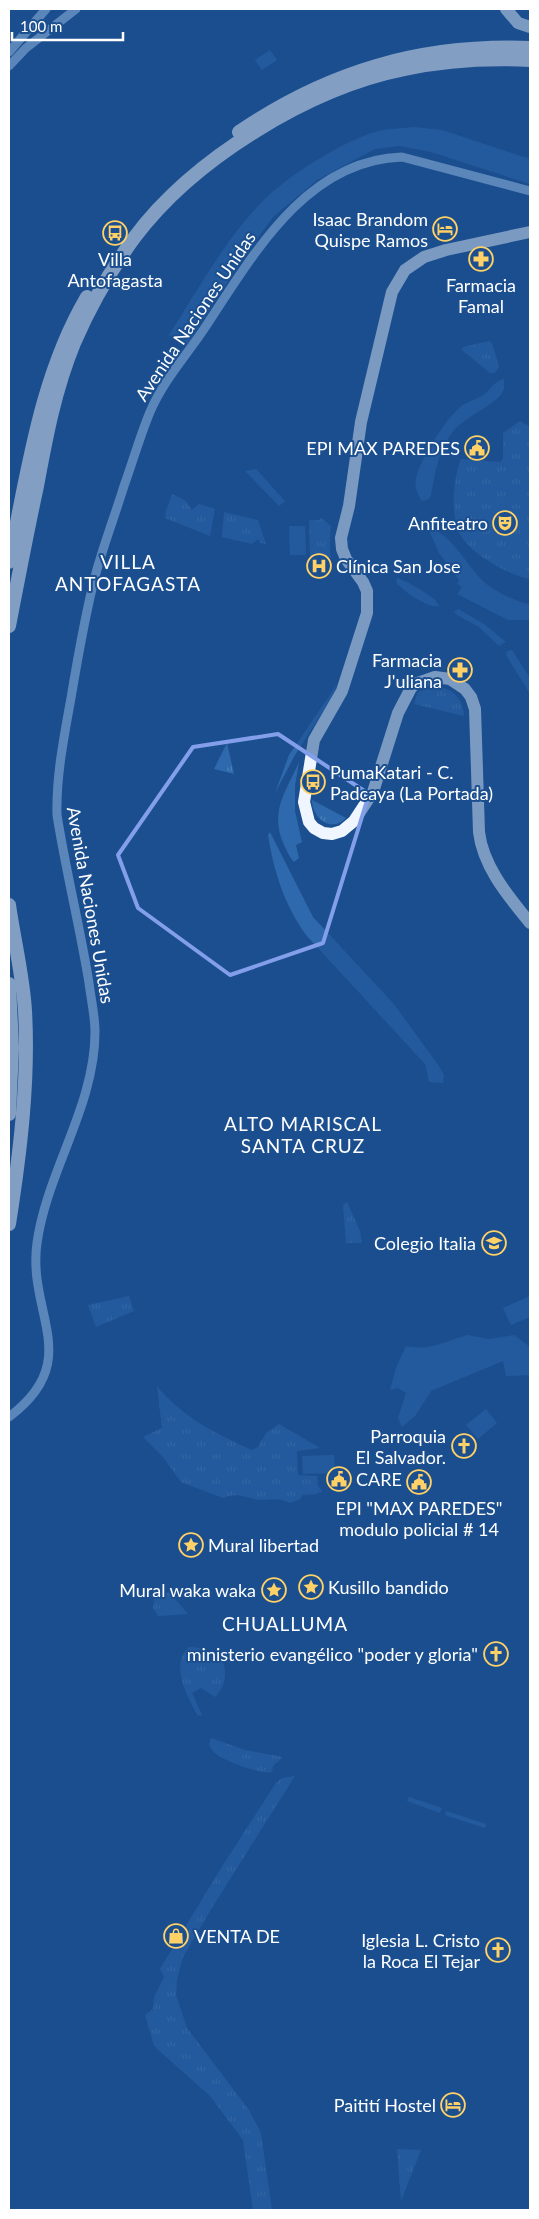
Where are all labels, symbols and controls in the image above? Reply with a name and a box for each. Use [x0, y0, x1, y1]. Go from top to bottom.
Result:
scale bar [12, 10, 124, 42]
text: 100 m [20, 17, 62, 35]
place label: Isaac Brandom Quispe Ramos [312, 208, 428, 251]
hotel icon: Isaac Brandom Quispe Ramos [432, 216, 458, 242]
bus stop icon: Villa Antofagasta [102, 220, 128, 246]
street label: Avenida Naciones Unidas [130, 227, 260, 405]
pharmacy icon: Farmacia Famal [468, 246, 494, 272]
place label: Villa Antofagasta [67, 248, 163, 291]
place label: Farmacia Famal [446, 274, 516, 317]
public building icon: EPI MAX PAREDES [464, 435, 490, 461]
place label: EPI MAX PAREDES [306, 437, 460, 459]
theatre icon: Anfiteatro [492, 510, 518, 536]
place label: Anfiteatro [408, 512, 488, 534]
district label: VILLA ANTOFAGASTA [55, 550, 201, 595]
hospital icon: Clínica San Jose [306, 553, 332, 579]
place label: Clínica San Jose [336, 555, 461, 577]
place label: Farmacia J'uliana [372, 649, 442, 692]
pharmacy icon: Farmacia J'uliana [447, 657, 473, 683]
place label: PumaKatari - C. Padcaya (La Portada) [330, 761, 493, 804]
bus stop icon: PumaKatari - C. Padcaya (La Portada) [300, 769, 326, 795]
street label: Avenida Naciones Unidas [63, 805, 119, 1005]
district label: ALTO MARISCAL SANTA CRUZ [224, 1112, 382, 1157]
school or university icon: Colegio Italia [481, 1230, 507, 1256]
place label: Colegio Italia [374, 1232, 476, 1254]
place label: Parroquia El Salvador. [356, 1425, 446, 1468]
church icon: Parroquia El Salvador. [451, 1433, 477, 1459]
public building icon: CARE [326, 1466, 352, 1492]
place label: CARE [356, 1468, 402, 1490]
public building icon: EPI "MAX PAREDES" modulo policial # 14 [406, 1469, 432, 1495]
place label: EPI "MAX PAREDES" modulo policial # 14 [336, 1497, 503, 1540]
place icon: Mural libertad [178, 1532, 204, 1558]
place label: Mural libertad [208, 1534, 319, 1556]
place icon: Kusillo bandido [298, 1574, 324, 1600]
place label: Kusillo bandido [328, 1576, 449, 1598]
place icon: Mural waka waka [261, 1577, 287, 1603]
place label: Mural waka waka [119, 1579, 256, 1601]
district label: CHUALLUMA [222, 1612, 348, 1635]
church icon: ministerio evangélico "poder y gloria" [483, 1641, 509, 1667]
place label: ministerio evangélico "poder y gloria" [187, 1643, 478, 1665]
shop icon: VENTA DE [163, 1923, 189, 1949]
place label: VENTA DE [194, 1925, 280, 1947]
place label: Iglesia L. Cristo la Roca El Tejar [361, 1929, 480, 1972]
church icon: Iglesia L. Cristo la Roca El Tejar [485, 1937, 511, 1963]
hotel icon: Paitití Hostel [440, 2092, 466, 2118]
place label: Paitití Hostel [334, 2094, 436, 2116]

